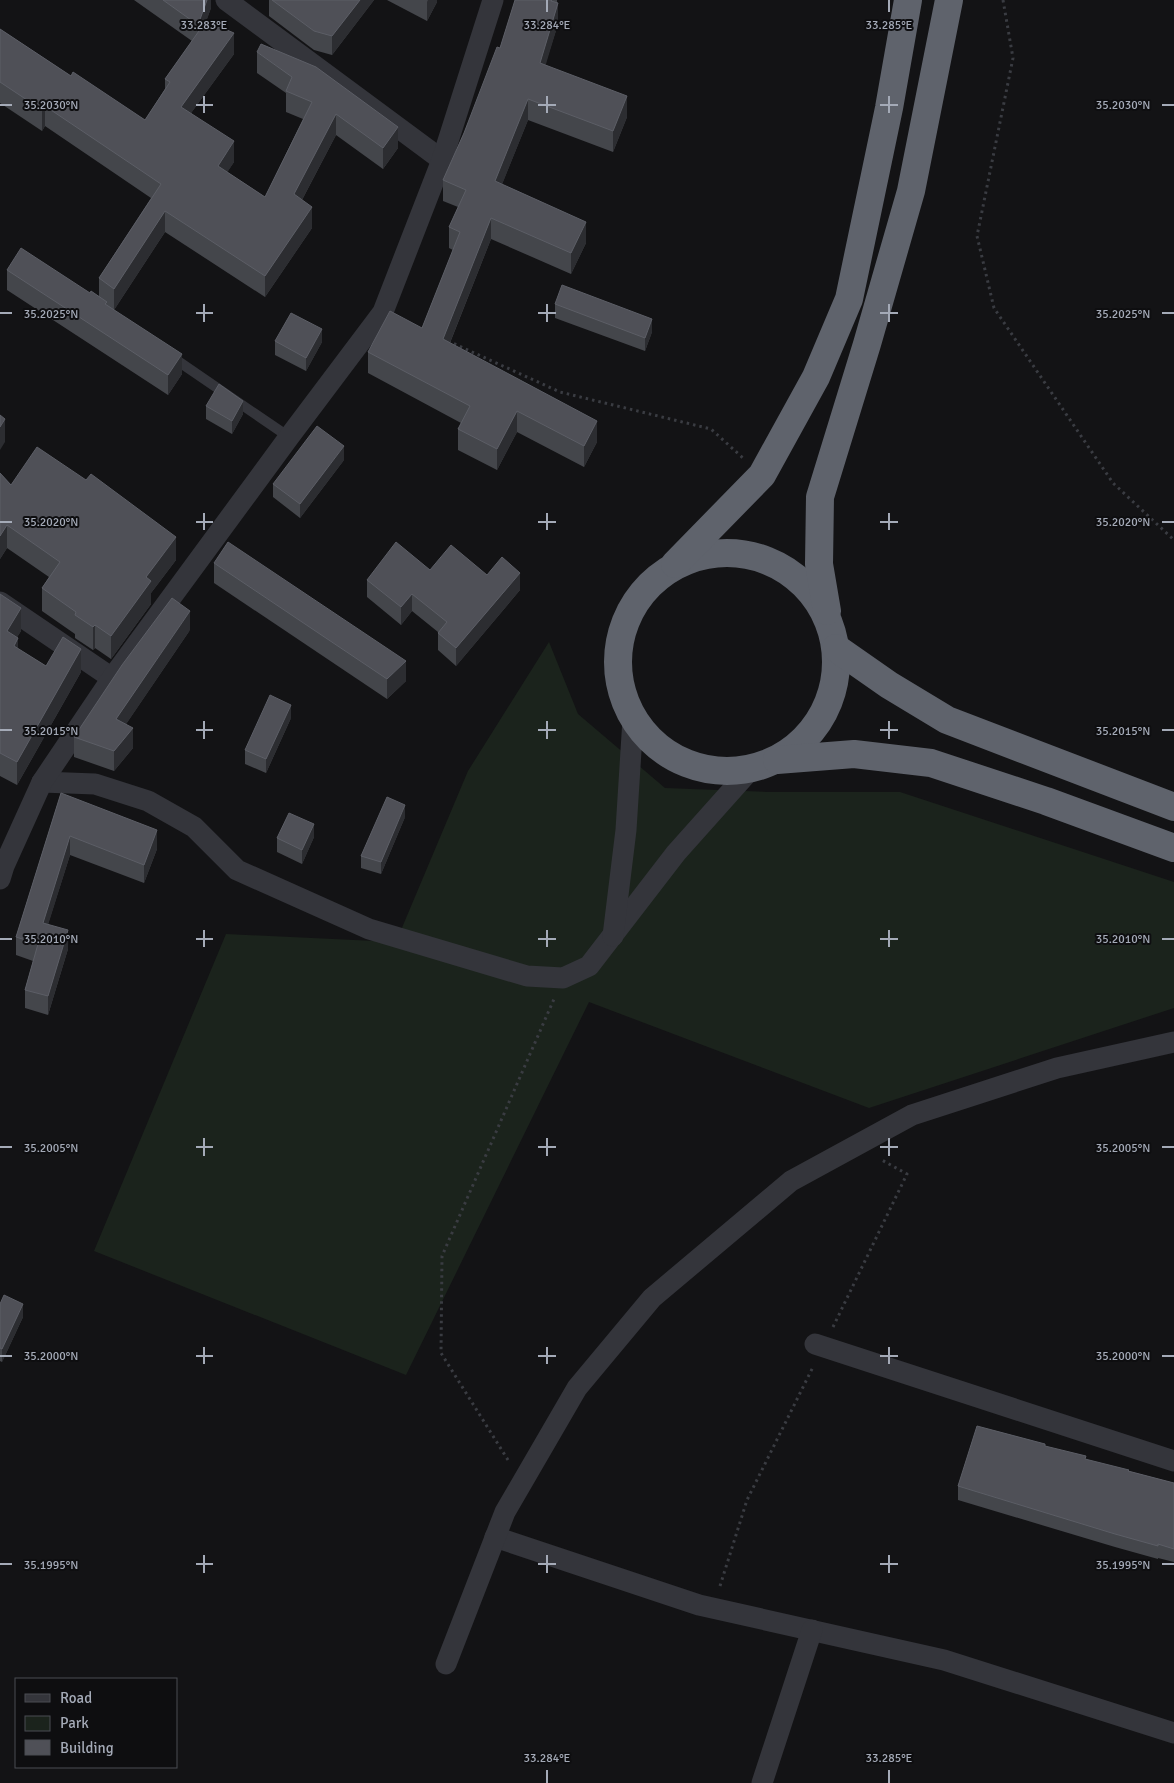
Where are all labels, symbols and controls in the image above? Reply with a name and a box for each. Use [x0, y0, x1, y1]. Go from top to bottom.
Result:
text: 33.283°E [181, 18, 228, 33]
text: 33.284°E [524, 18, 571, 33]
text: 33.285°E [866, 18, 913, 33]
text: 35.2030°N [24, 98, 78, 113]
text: 35.2030°N [1096, 98, 1150, 113]
text: 35.2025°N [24, 307, 78, 322]
text: 35.2025°N [1096, 307, 1150, 322]
text: 35.2020°N [24, 515, 78, 530]
text: 35.2020°N [1096, 515, 1150, 530]
text: 35.2015°N [24, 724, 78, 739]
text: 35.2015°N [1096, 724, 1150, 739]
text: 35.2010°N [24, 932, 78, 947]
text: 35.2010°N [1096, 932, 1150, 947]
text: 35.2005°N [24, 1141, 78, 1156]
text: 35.2005°N [1096, 1141, 1150, 1156]
text: 35.2000°N [24, 1349, 78, 1364]
text: 35.2000°N [1096, 1349, 1150, 1364]
text: 35.1995°N [24, 1558, 78, 1573]
text: 35.1995°N [1096, 1558, 1150, 1573]
legend [15, 1678, 178, 1768]
text: Road [60, 1689, 92, 1707]
text: Park [60, 1714, 89, 1732]
text: Building [60, 1739, 114, 1757]
text: 33.284°E [524, 1751, 571, 1766]
text: 33.285°E [866, 1751, 913, 1766]

